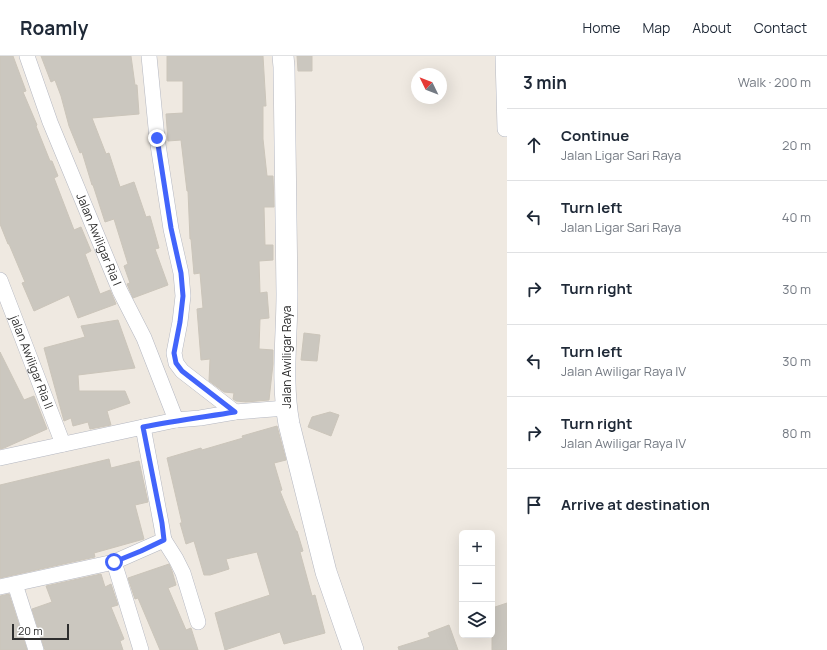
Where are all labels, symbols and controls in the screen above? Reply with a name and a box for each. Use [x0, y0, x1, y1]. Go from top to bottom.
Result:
text: Roamly [20, 15, 88, 41]
text: Home [583, 18, 620, 37]
text: Map [642, 18, 670, 37]
text: About [692, 18, 732, 37]
text: Contact [754, 18, 807, 37]
north arrow [411, 68, 447, 104]
text: 3 min [523, 71, 567, 94]
text: Walk · 200 m [738, 73, 811, 91]
text: Continue [561, 125, 629, 146]
route end [148, 129, 166, 147]
icon: ahead [523, 134, 545, 156]
text: 20 m [782, 136, 811, 154]
text: Jalan Ligar Sari Raya [561, 146, 681, 164]
street label: Jalan Awiligar Ria I [72, 190, 126, 288]
text: Turn left [561, 197, 623, 218]
icon: left [523, 206, 545, 228]
text: 40 m [782, 208, 811, 226]
text: Jalan Ligar Sari Raya [561, 218, 681, 236]
icon: right [523, 278, 545, 300]
text: Turn right [561, 278, 632, 299]
text: 30 m [782, 280, 811, 298]
street label: Jalan Awiligar Raya [278, 305, 295, 409]
street label: jalan Awiligar Ria II [6, 312, 58, 411]
text: Turn left [561, 341, 623, 362]
icon: left [523, 350, 545, 372]
text: 30 m [782, 352, 811, 370]
text: Jalan Awiligar Raya IV [561, 362, 686, 380]
text: Turn right [561, 413, 632, 434]
icon: right [523, 422, 545, 444]
text: 80 m [782, 424, 811, 442]
text: Jalan Awiligar Raya IV [561, 434, 686, 452]
icon: arrive [523, 494, 545, 516]
text: Arrive at destination [561, 494, 710, 515]
map controls [459, 530, 495, 638]
button: + [459, 530, 495, 566]
route start [105, 553, 123, 571]
button: − [459, 566, 495, 602]
button: layers [459, 602, 495, 638]
scale bar [12, 622, 69, 641]
text: 20 m [18, 623, 43, 638]

